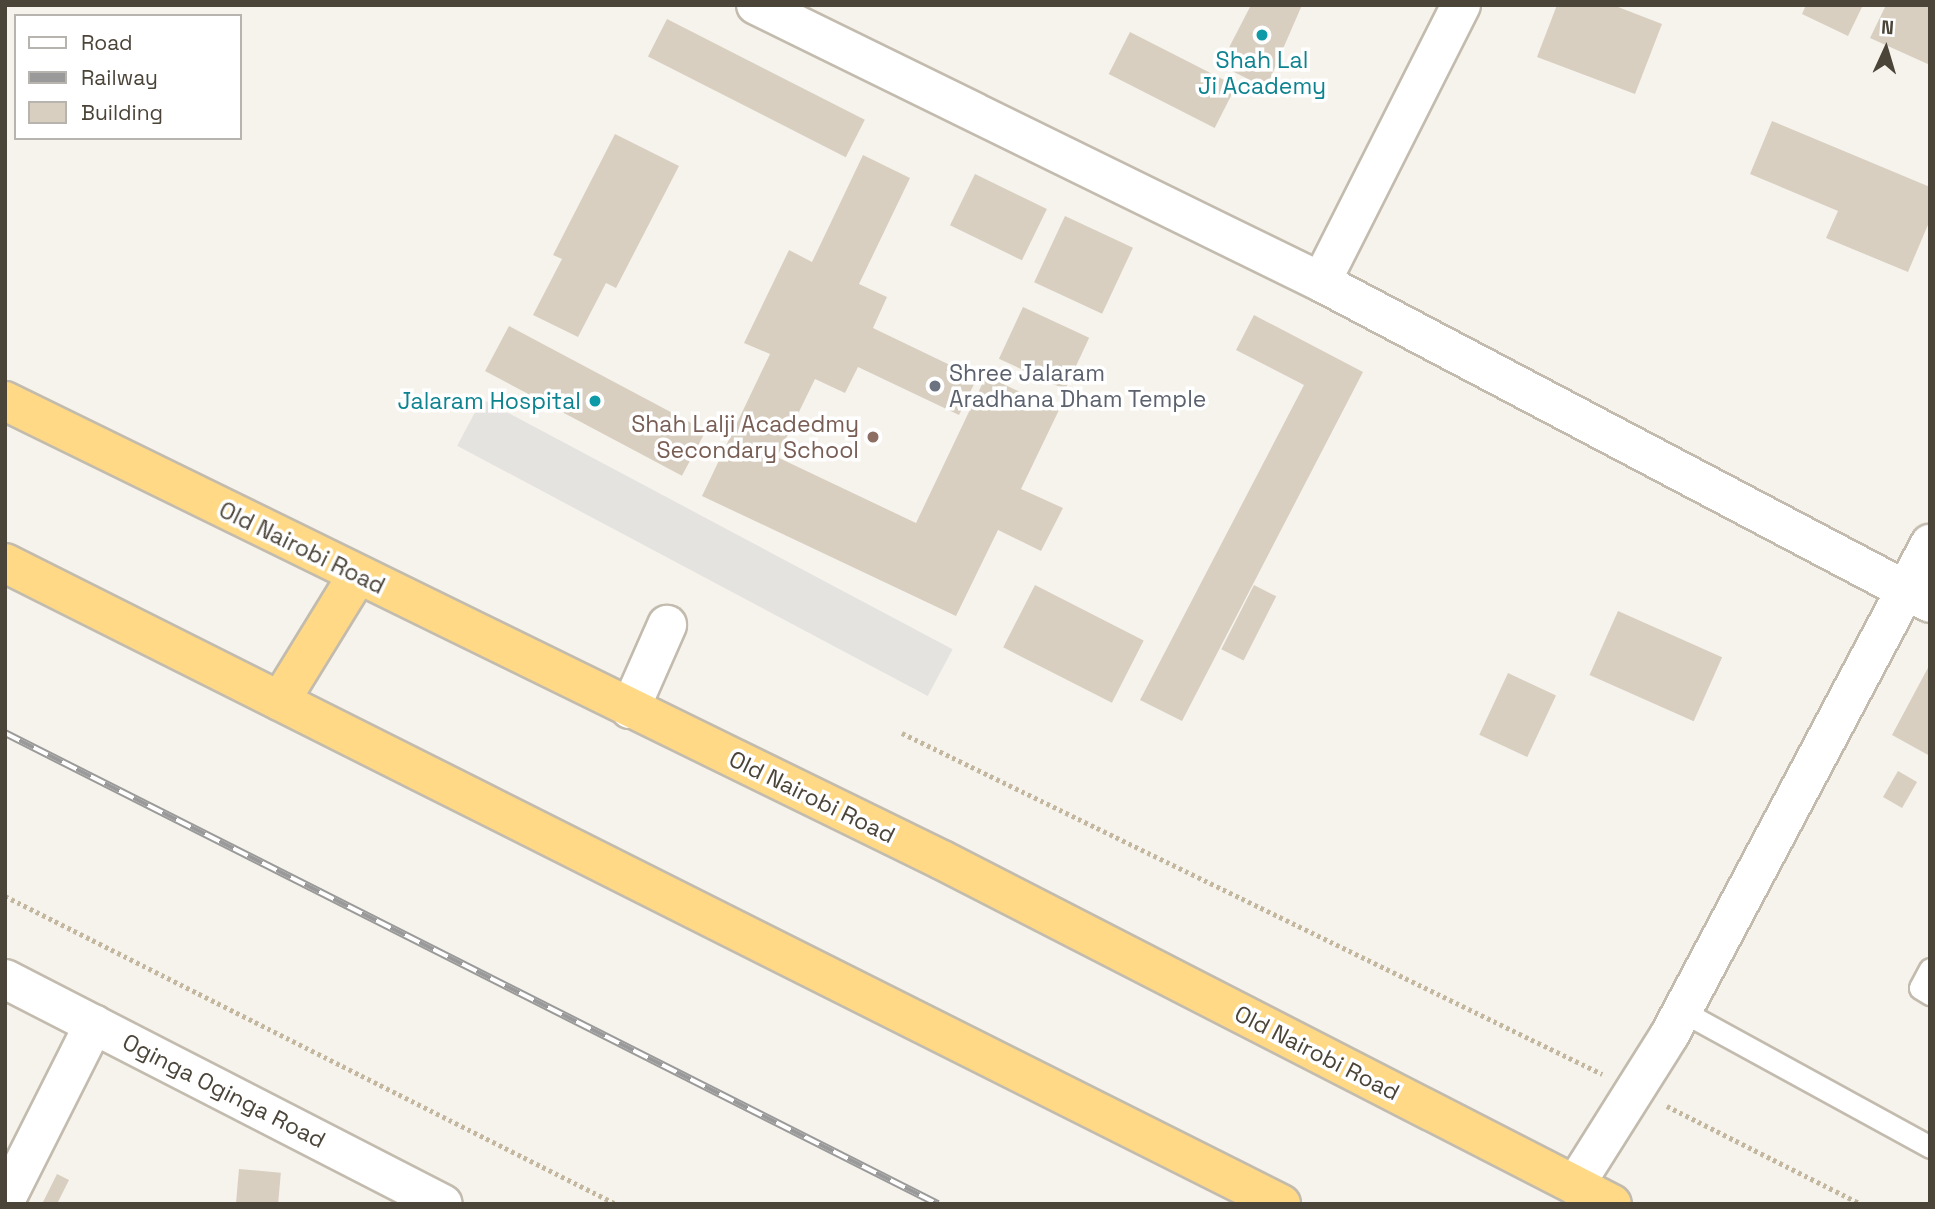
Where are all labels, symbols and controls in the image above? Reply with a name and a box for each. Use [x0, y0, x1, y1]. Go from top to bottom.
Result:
legend [14, 14, 242, 140]
north arrow [1851, 14, 1921, 84]
text: N [1880, 15, 1895, 40]
marker: Shah Lal Ji Academy [1254, 27, 1270, 43]
text: Road [81, 29, 133, 56]
place label: Shah Lal Ji Academy [1198, 46, 1326, 100]
text: Railway [81, 64, 158, 91]
text: Building [81, 99, 163, 126]
place label: Shree Jalaram Aradhana Dham Temple [949, 359, 1207, 413]
marker: Shree Jalaram Aradhana Dham Temple [927, 378, 943, 394]
place label: Jalaram Hospital [397, 387, 581, 415]
marker: Jalaram Hospital [587, 393, 603, 409]
place label: Shah Lalji Acadedmy Secondary School [631, 410, 859, 464]
marker: Shah Lalji Acadedmy Secondary School [865, 429, 881, 445]
street label: Old Nairobi Road [215, 496, 389, 600]
street label: Old Nairobi Road [725, 745, 899, 849]
street label: Old Nairobi Road [1230, 1000, 1404, 1106]
street label: Oginga Oginga Road [118, 1028, 330, 1154]

